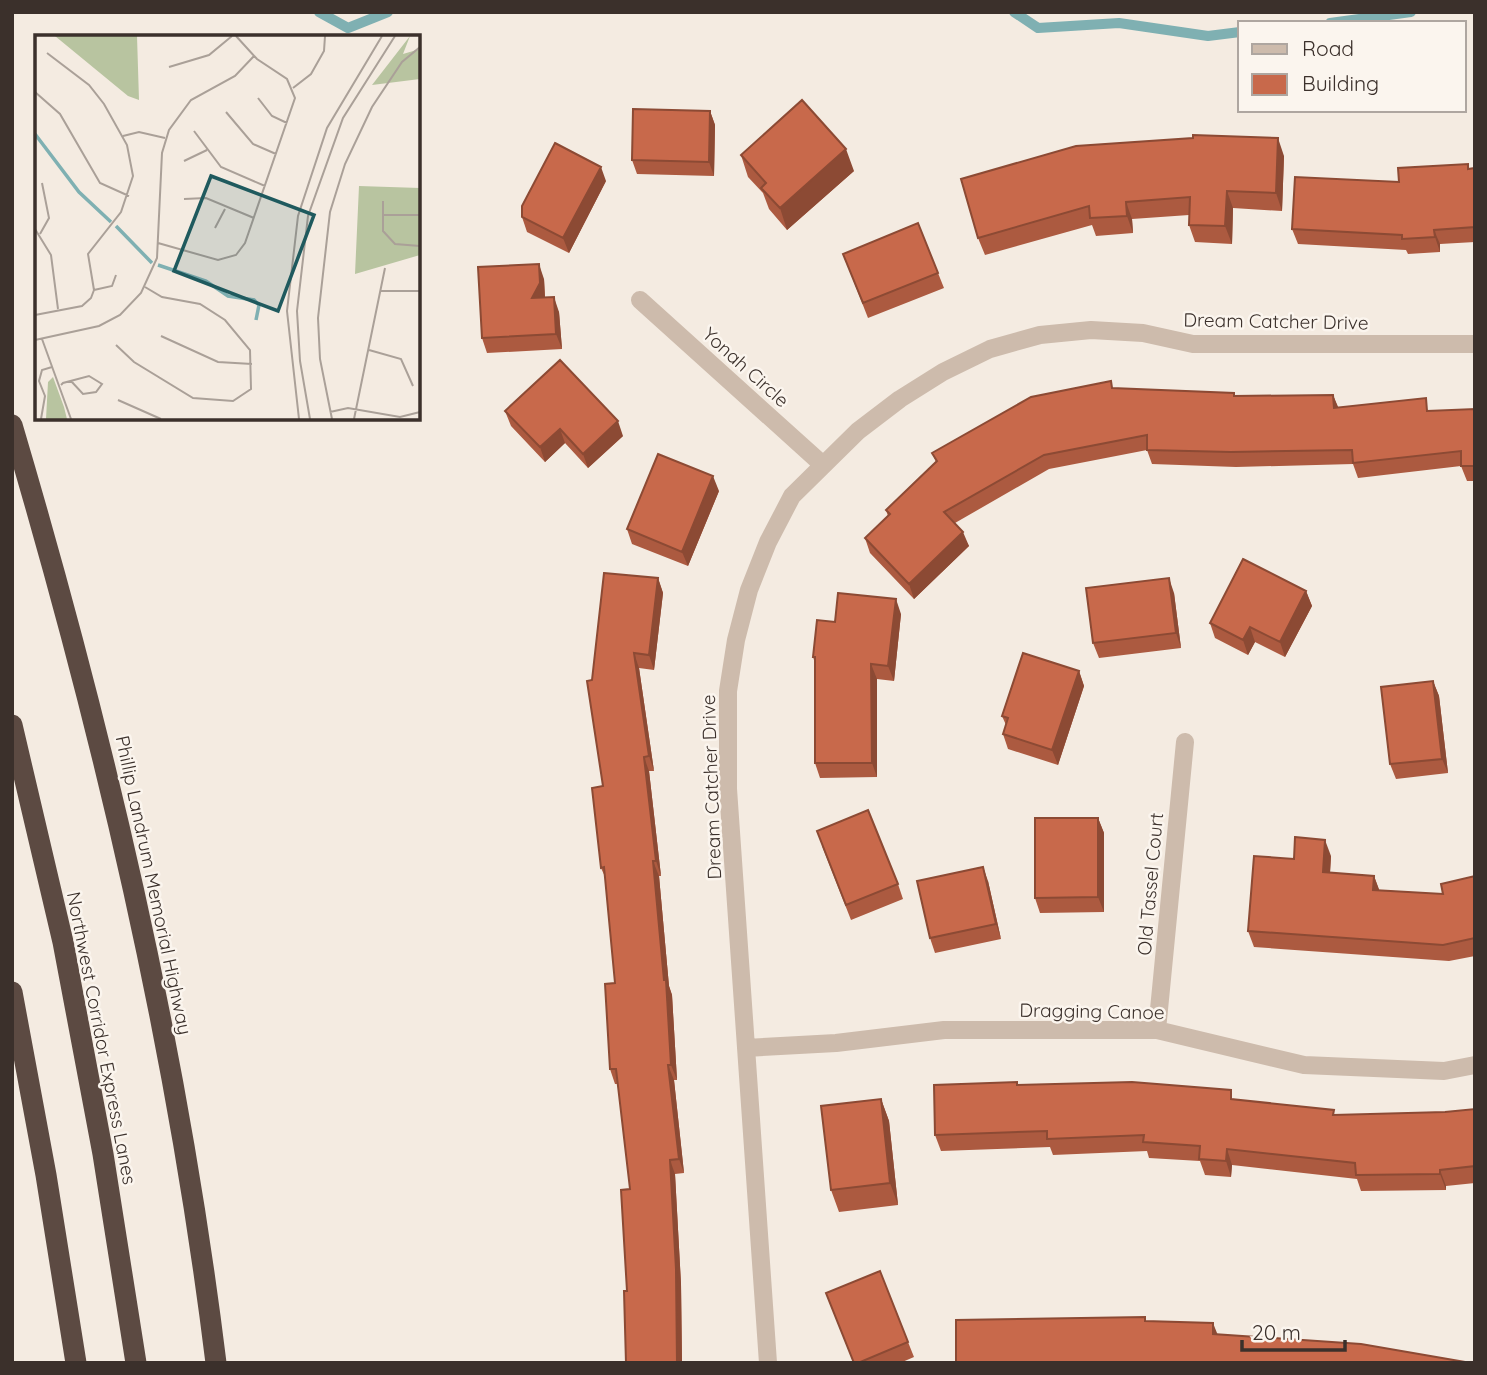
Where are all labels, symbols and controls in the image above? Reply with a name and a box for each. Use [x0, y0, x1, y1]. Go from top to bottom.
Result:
legend [1238, 21, 1466, 112]
inset map [35, 35, 420, 420]
text: Road [1302, 35, 1354, 61]
text: Building [1302, 70, 1379, 96]
street label: Dream Catcher Drive [1183, 307, 1369, 335]
street label: Yonah Circle [698, 322, 794, 412]
street label: Dream Catcher Drive [696, 694, 726, 880]
street label: Phillip Landrum Memorial Highway [111, 733, 197, 1037]
street label: Old Tassel Court [1132, 812, 1168, 956]
street label: Northwest Corridor Express Lanes [62, 890, 142, 1187]
street label: Dragging Canoe [1019, 998, 1165, 1024]
scale bar [1242, 1308, 1345, 1352]
text: 20 m [1252, 1319, 1301, 1345]

